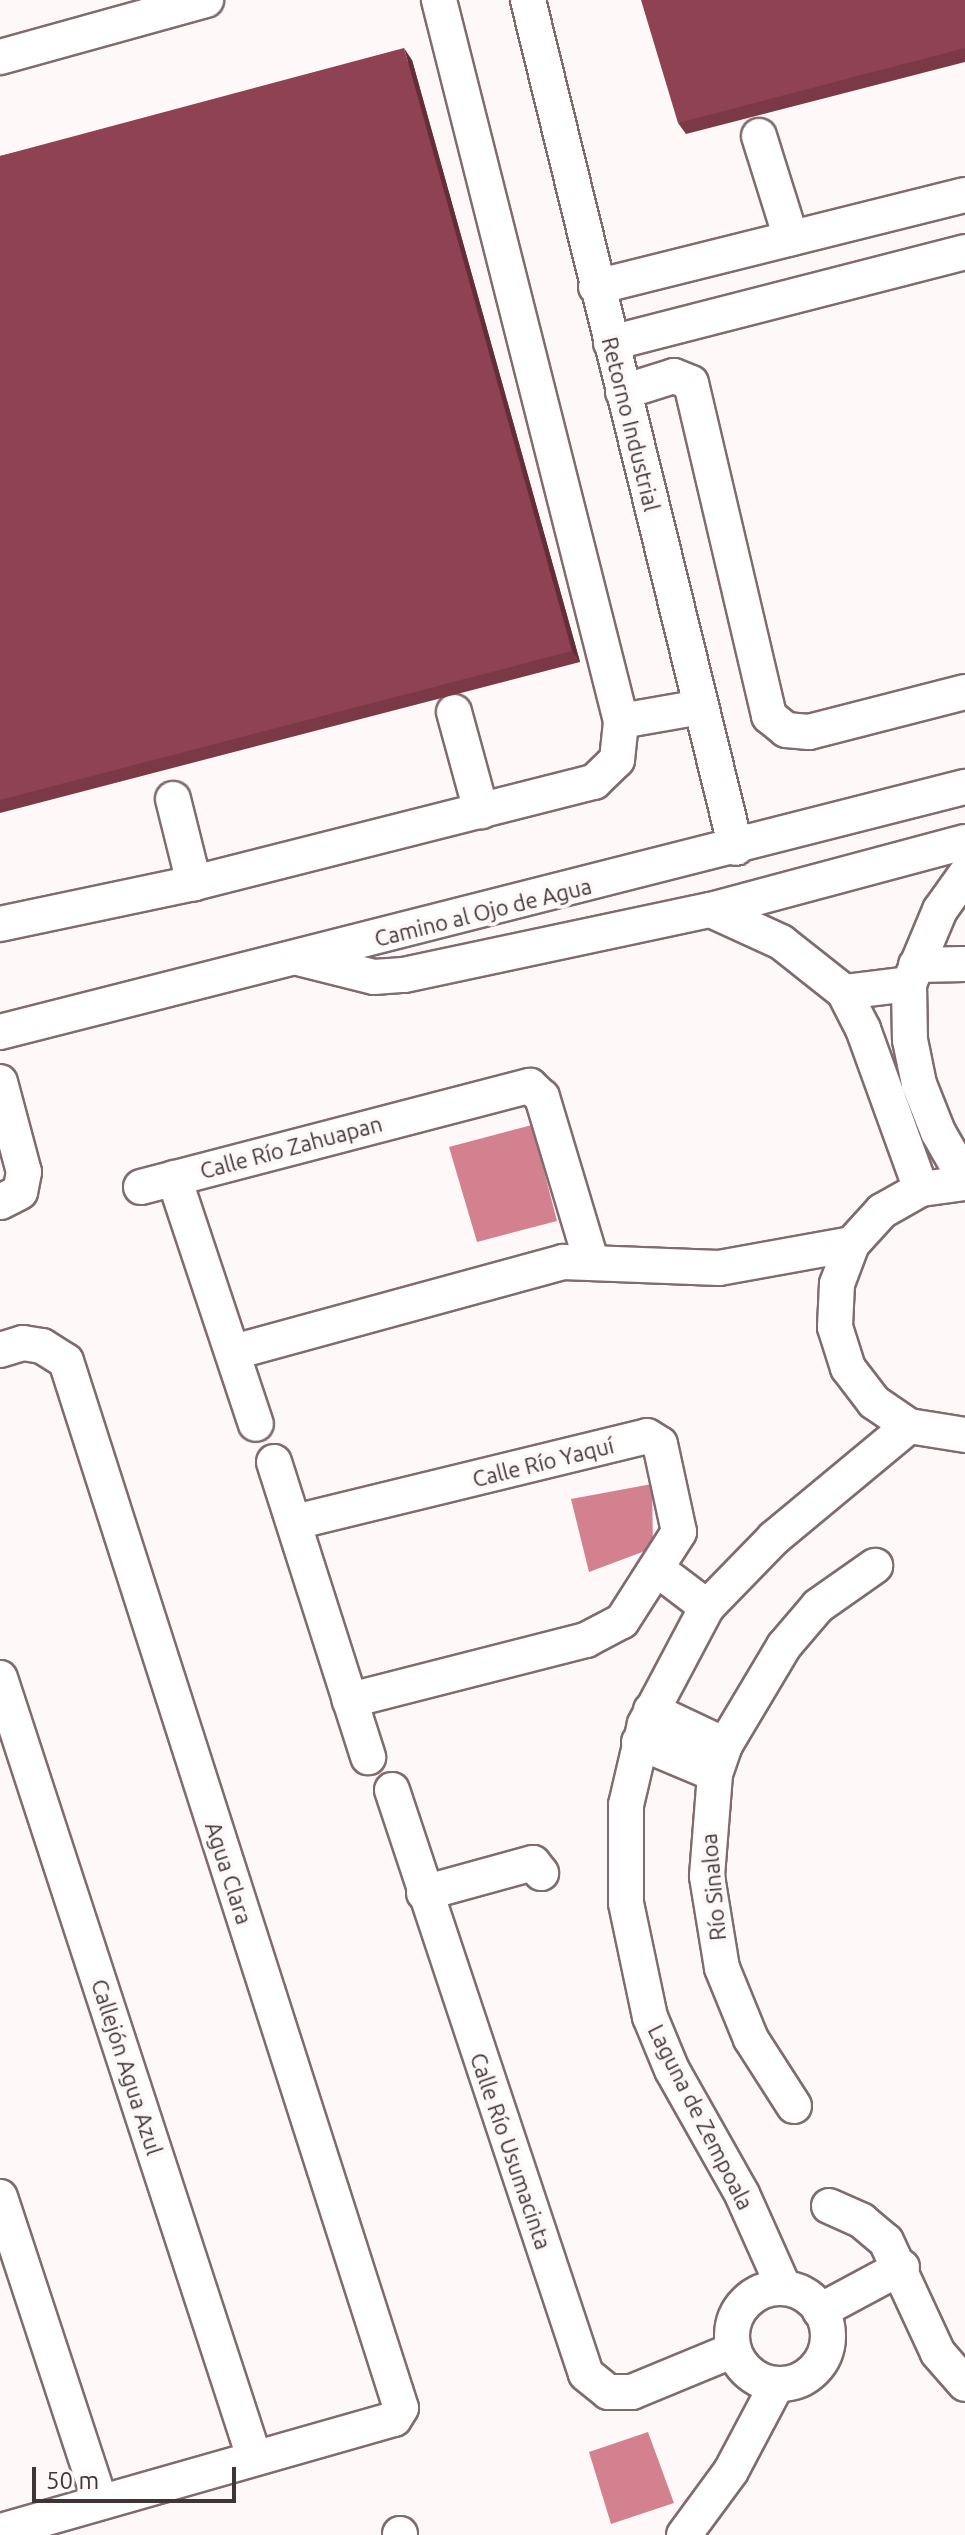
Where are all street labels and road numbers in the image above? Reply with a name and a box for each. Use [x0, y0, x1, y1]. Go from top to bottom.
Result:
street label: Retorno Industrial [597, 334, 665, 514]
street label: Camino al Ojo de Agua [372, 872, 594, 952]
street label: Calle Río Zahuapan [197, 1110, 385, 1184]
street label: Calle Río Yaquí [470, 1432, 616, 1492]
street label: Agua Clara [200, 1818, 258, 1928]
street label: Río Sinaloa [695, 1832, 731, 1942]
street label: Callejón Agua Azul [86, 1976, 168, 2158]
street label: Laguna de Zempoala [643, 2020, 759, 2214]
street label: Calle Río Usumacinta [465, 2049, 557, 2253]

